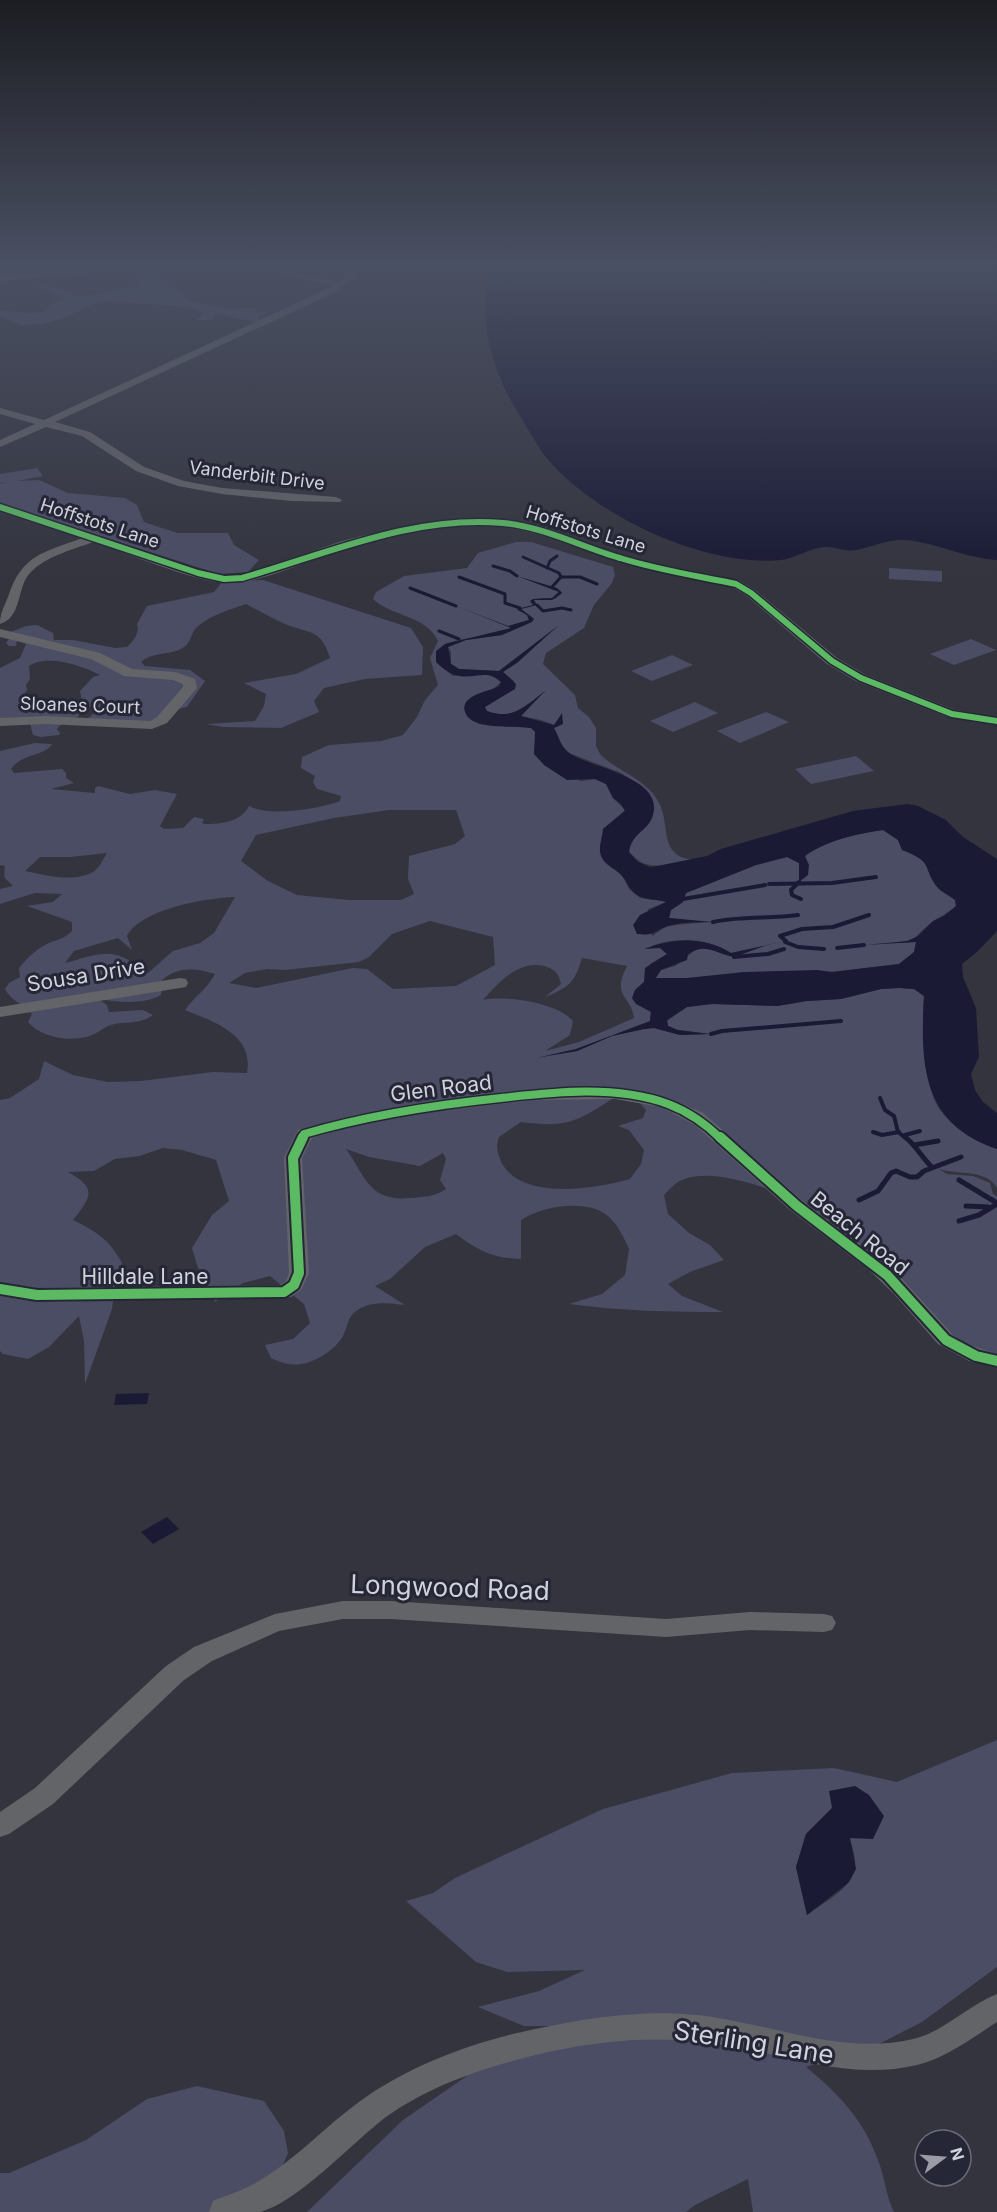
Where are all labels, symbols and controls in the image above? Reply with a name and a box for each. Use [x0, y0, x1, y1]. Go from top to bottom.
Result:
street label: Vanderbilt Drive [188, 456, 326, 494]
street label: Hoffstots Lane [38, 494, 162, 552]
street label: Hoffstots Lane [524, 501, 648, 557]
street label: Sloanes Court [20, 692, 141, 718]
street label: Sousa Drive [25, 953, 147, 997]
street label: Glen Road [389, 1069, 493, 1107]
street label: Beach Road [806, 1186, 914, 1280]
street label: Hilldale Lane [81, 1264, 209, 1289]
street label: Longwood Road [350, 1568, 550, 1606]
street label: Sterling Lane [672, 2014, 836, 2070]
north arrow [913, 2128, 973, 2188]
text: N [946, 2145, 969, 2162]

